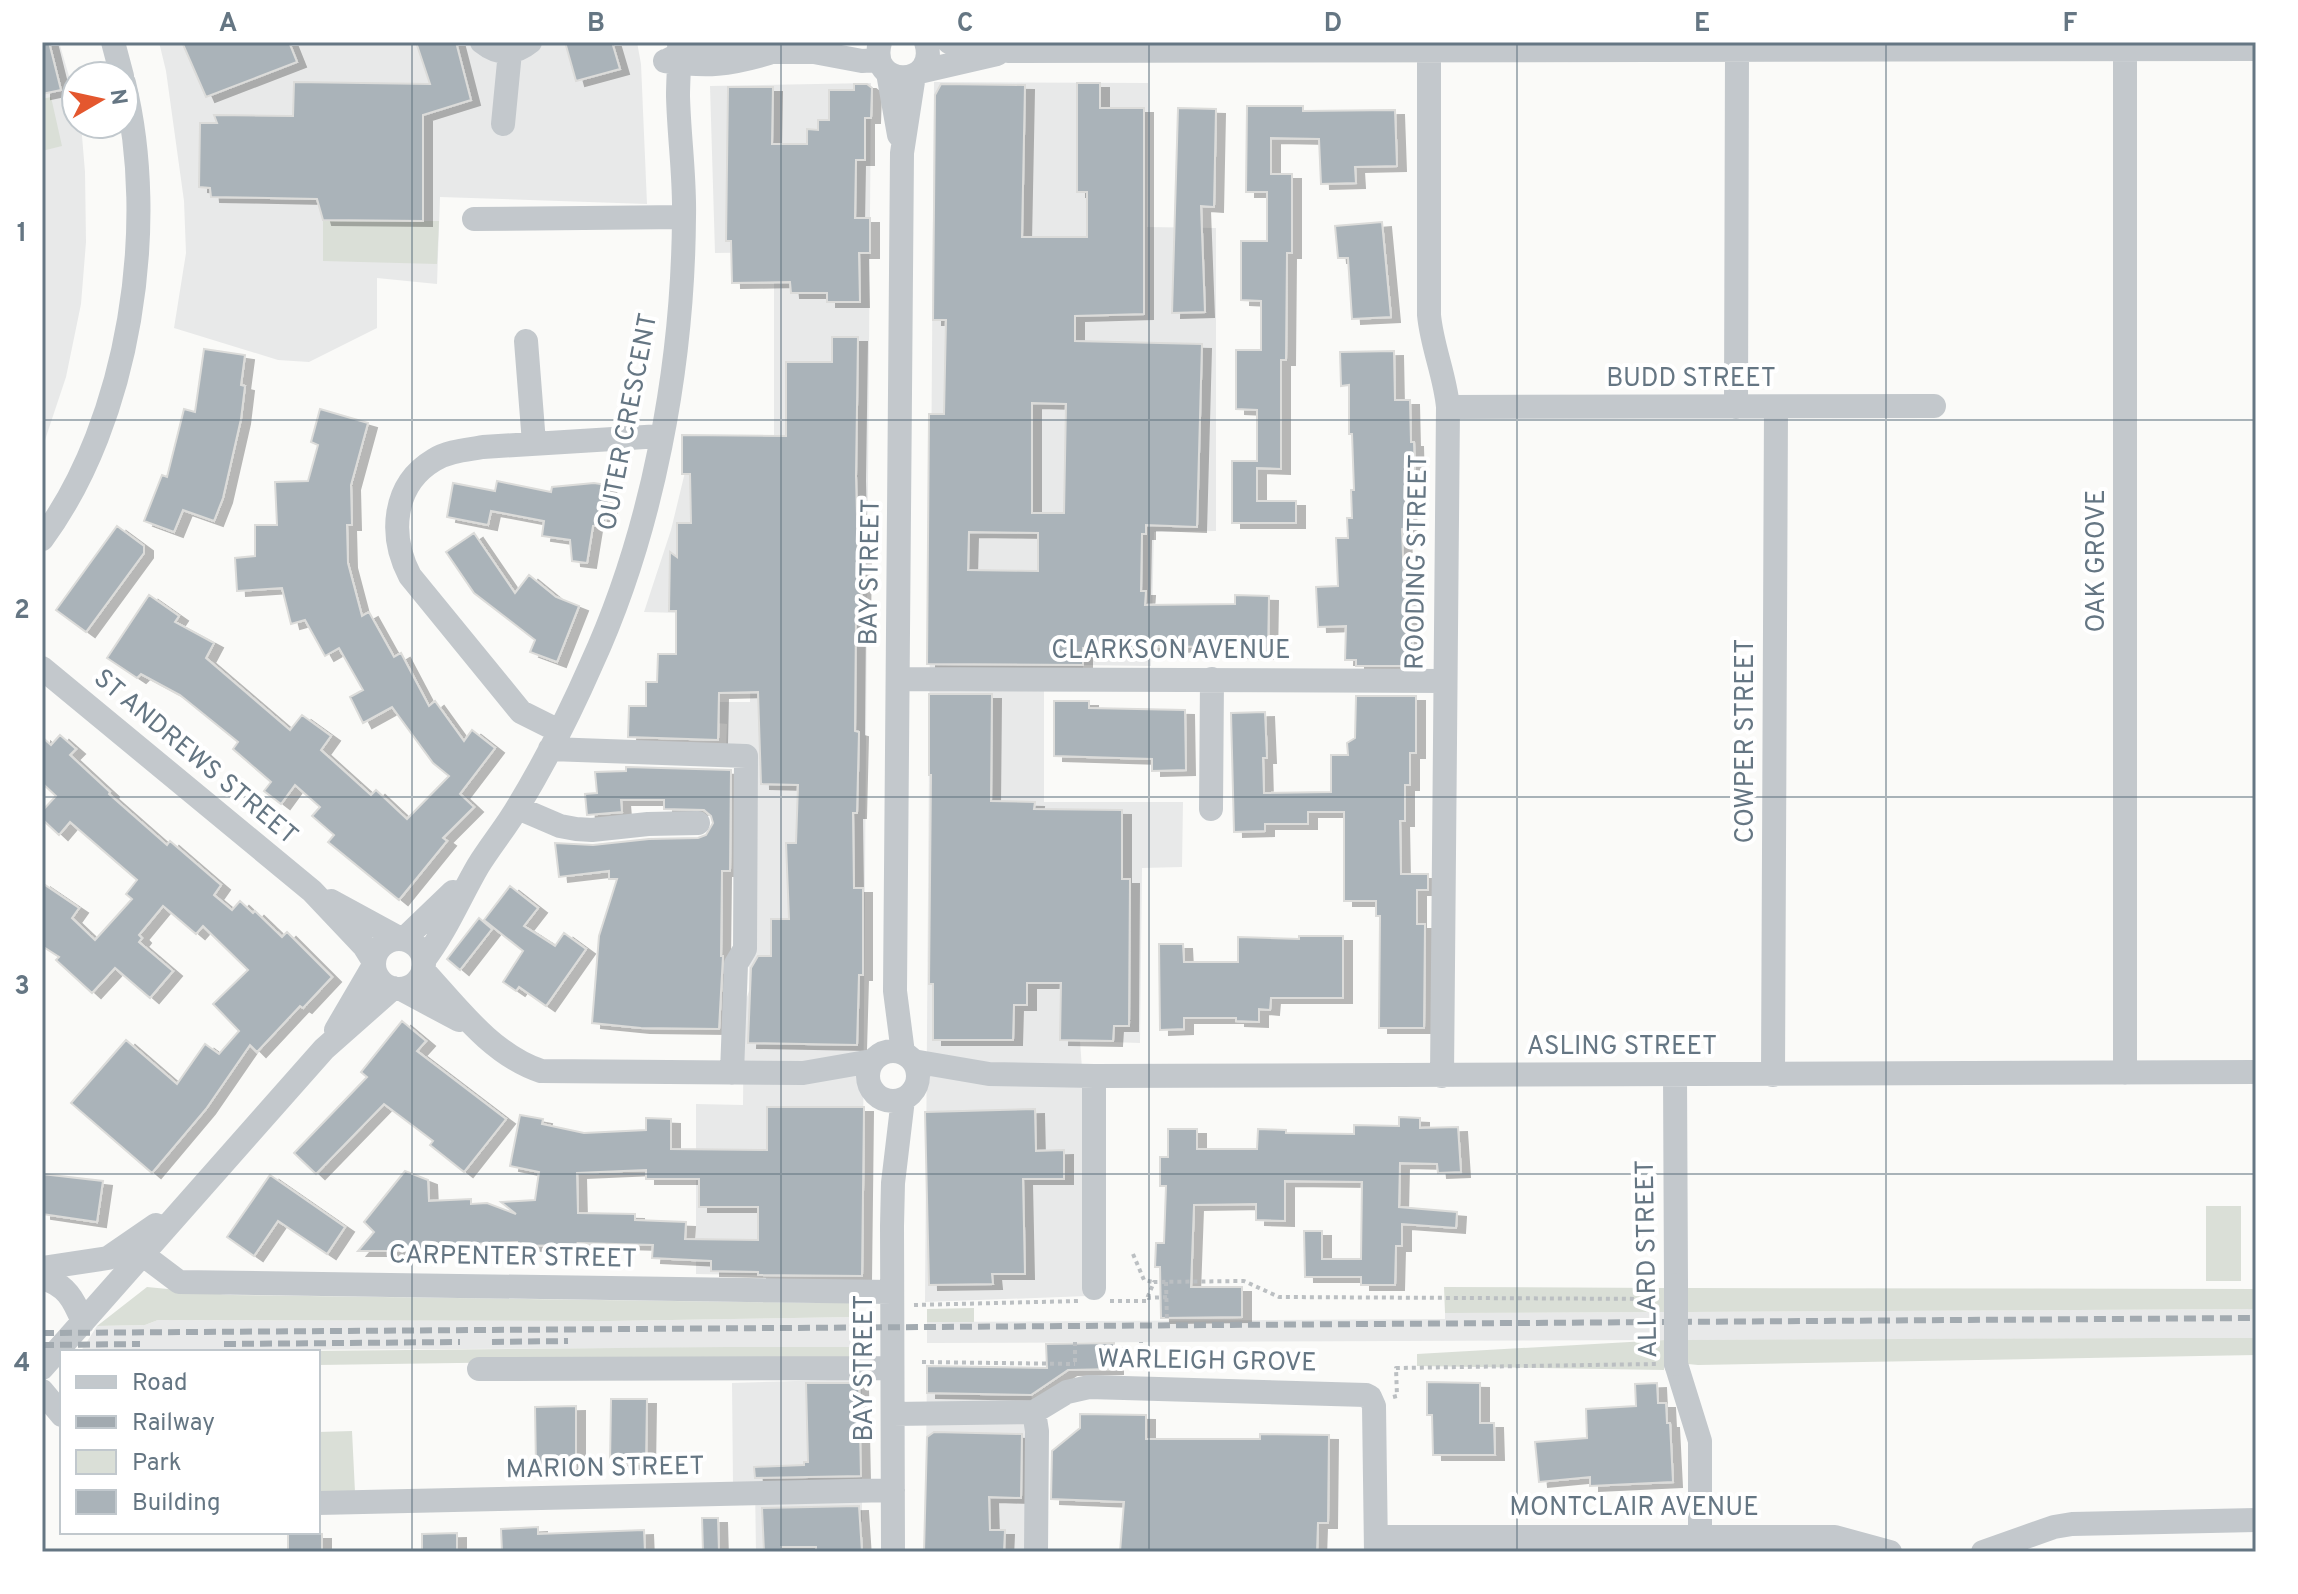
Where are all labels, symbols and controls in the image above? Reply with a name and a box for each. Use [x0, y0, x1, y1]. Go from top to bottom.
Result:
text: A [219, 8, 237, 41]
text: B [587, 8, 605, 41]
text: C [957, 8, 973, 41]
text: D [1324, 8, 1342, 41]
text: E [1694, 8, 1710, 41]
text: F [2063, 8, 2078, 41]
north arrow [60, 60, 140, 140]
text: N [103, 87, 132, 107]
text: 1 [17, 218, 27, 251]
street label: OUTER CRESCENT [592, 310, 666, 534]
street label: BUDD STREET [1606, 363, 1776, 396]
street label: ROODING STREET [1400, 454, 1436, 670]
street label: OAK GROVE [2081, 489, 2114, 633]
street label: BAY STREET [853, 498, 889, 646]
text: 2 [14, 595, 30, 628]
street label: CLARKSON AVENUE [1051, 635, 1291, 668]
street label: COWPER STREET [1730, 639, 1763, 843]
street label: ST ANDREWS STREET [86, 663, 304, 853]
text: 3 [14, 971, 30, 1004]
street label: ASLING STREET [1527, 1031, 1717, 1064]
street label: ALLARD STREET [1630, 1159, 1666, 1359]
street label: CARPENTER STREET [389, 1239, 637, 1277]
street label: BAY STREET [849, 1295, 882, 1441]
street label: WARLEIGH GROVE [1097, 1344, 1317, 1380]
text: 4 [14, 1348, 30, 1381]
legend [60, 1350, 320, 1534]
text: Road [132, 1369, 188, 1399]
text: Railway [132, 1409, 215, 1439]
text: Park [132, 1449, 182, 1479]
street label: MARION STREET [505, 1451, 705, 1487]
text: Building [132, 1489, 221, 1519]
street label: MONTCLAIR AVENUE [1509, 1492, 1759, 1525]

